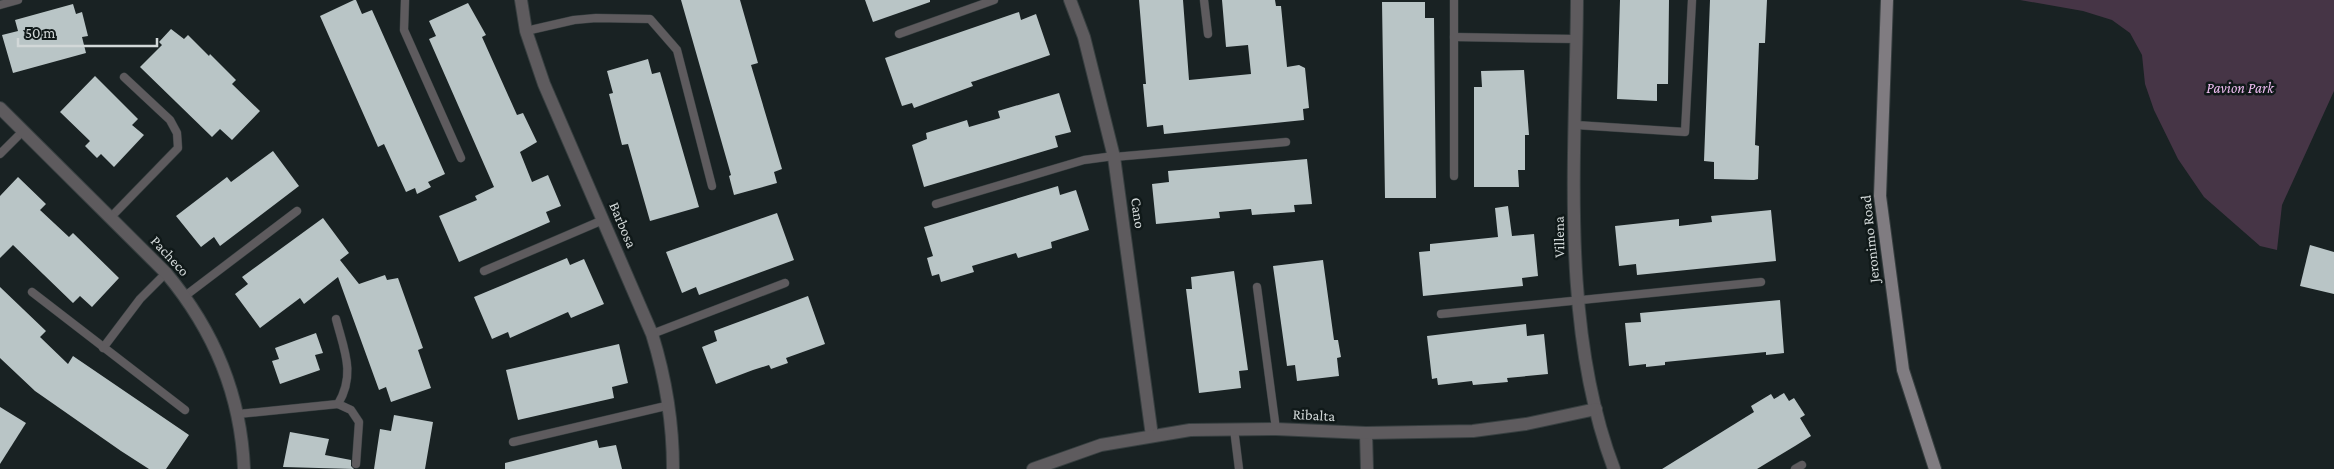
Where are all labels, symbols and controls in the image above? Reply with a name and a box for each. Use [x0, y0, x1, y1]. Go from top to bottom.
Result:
scale bar [18, 15, 156, 47]
text: 50 m [25, 25, 55, 41]
park label: Pavion Park [2206, 80, 2275, 96]
street label: Jeronimo Road [1857, 194, 1884, 286]
street label: Cano [1128, 196, 1148, 230]
street label: Barbosa [606, 200, 640, 250]
street label: Villena [1551, 216, 1567, 258]
street label: Pacheco [148, 233, 192, 279]
street label: Ribalta [1292, 406, 1336, 424]

